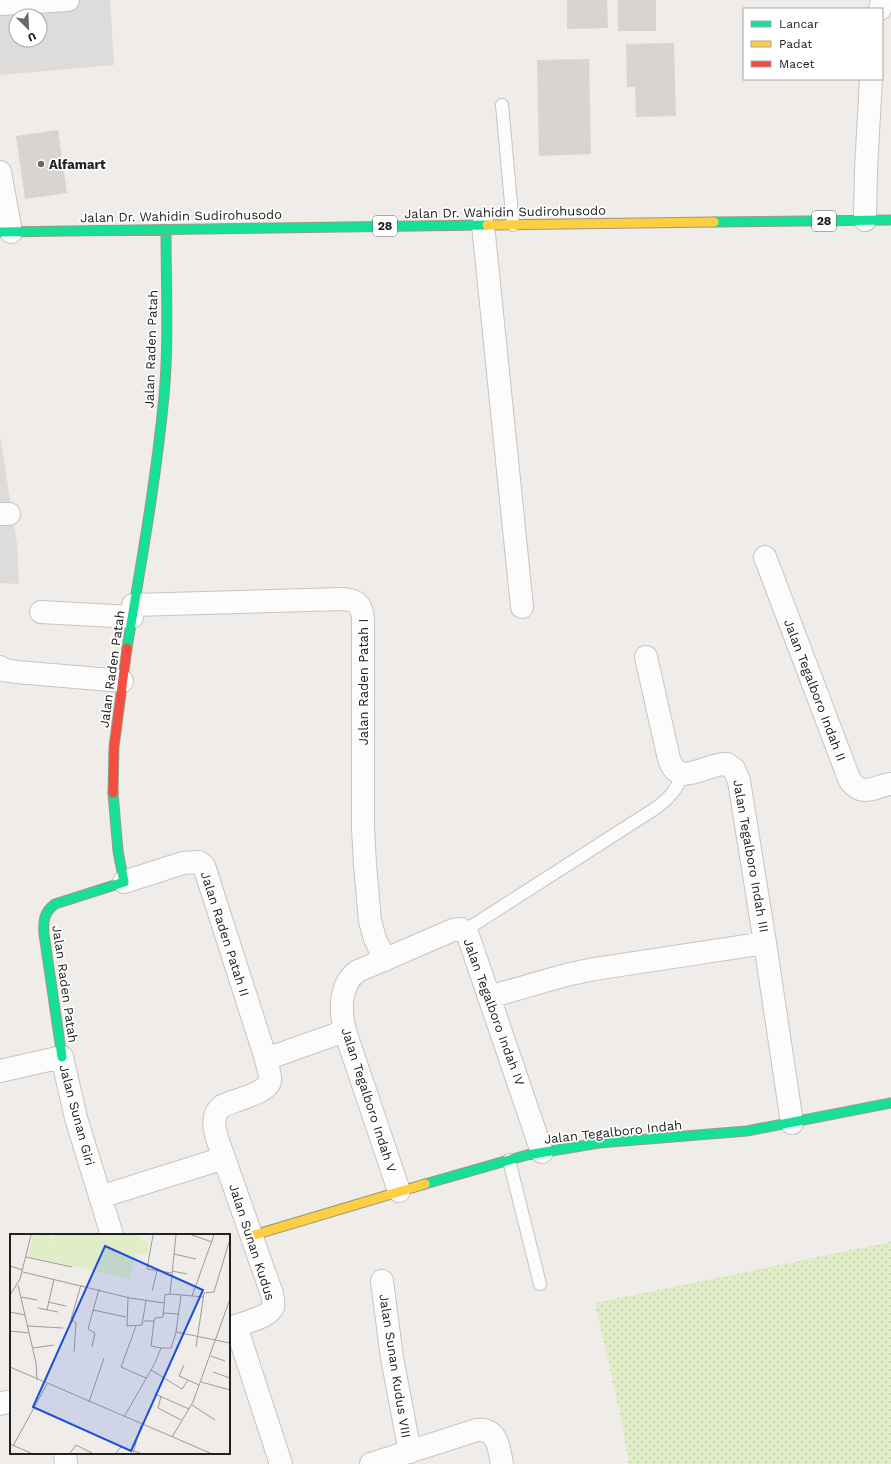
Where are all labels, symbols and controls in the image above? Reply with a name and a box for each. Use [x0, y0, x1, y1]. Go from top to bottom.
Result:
north arrow [8, 8, 48, 48]
legend [743, 8, 883, 80]
text: Lancar [779, 17, 819, 31]
text: U [25, 29, 38, 44]
text: Padat [779, 37, 812, 51]
text: Macet [779, 57, 814, 71]
place label: Alfamart [49, 157, 106, 172]
marker: Alfamart [36, 159, 46, 169]
street label: Jalan Dr. Wahidin Sudirohusodo [404, 203, 606, 221]
street label: Jalan Dr. Wahidin Sudirohusodo [80, 207, 282, 225]
road number: 28 [812, 211, 836, 231]
road number: 28 [373, 216, 397, 236]
street label: Jalan Raden Patah [141, 290, 161, 408]
street label: Jalan Raden Patah [96, 609, 128, 729]
street label: Jalan Tegalboro Indah II [781, 617, 849, 763]
street label: Jalan Raden Patah I [356, 619, 371, 745]
street label: Jalan Tegalboro Indah III [730, 778, 772, 934]
street label: Jalan Raden Patah II [198, 870, 252, 998]
street label: Jalan Raden Patah [49, 924, 81, 1044]
street label: Jalan Tegalboro Indah IV [460, 936, 528, 1088]
street label: Jalan Tegalboro Indah V [339, 1026, 400, 1175]
street label: Jalan Sunan Giri [56, 1063, 98, 1167]
street label: Jalan Tegalboro Indah [543, 1117, 683, 1147]
street label: Jalan Sunan Kudus [226, 1182, 278, 1302]
inset map [10, 1234, 230, 1454]
street label: Jalan Sunan Kudus VIII [376, 1293, 414, 1439]

